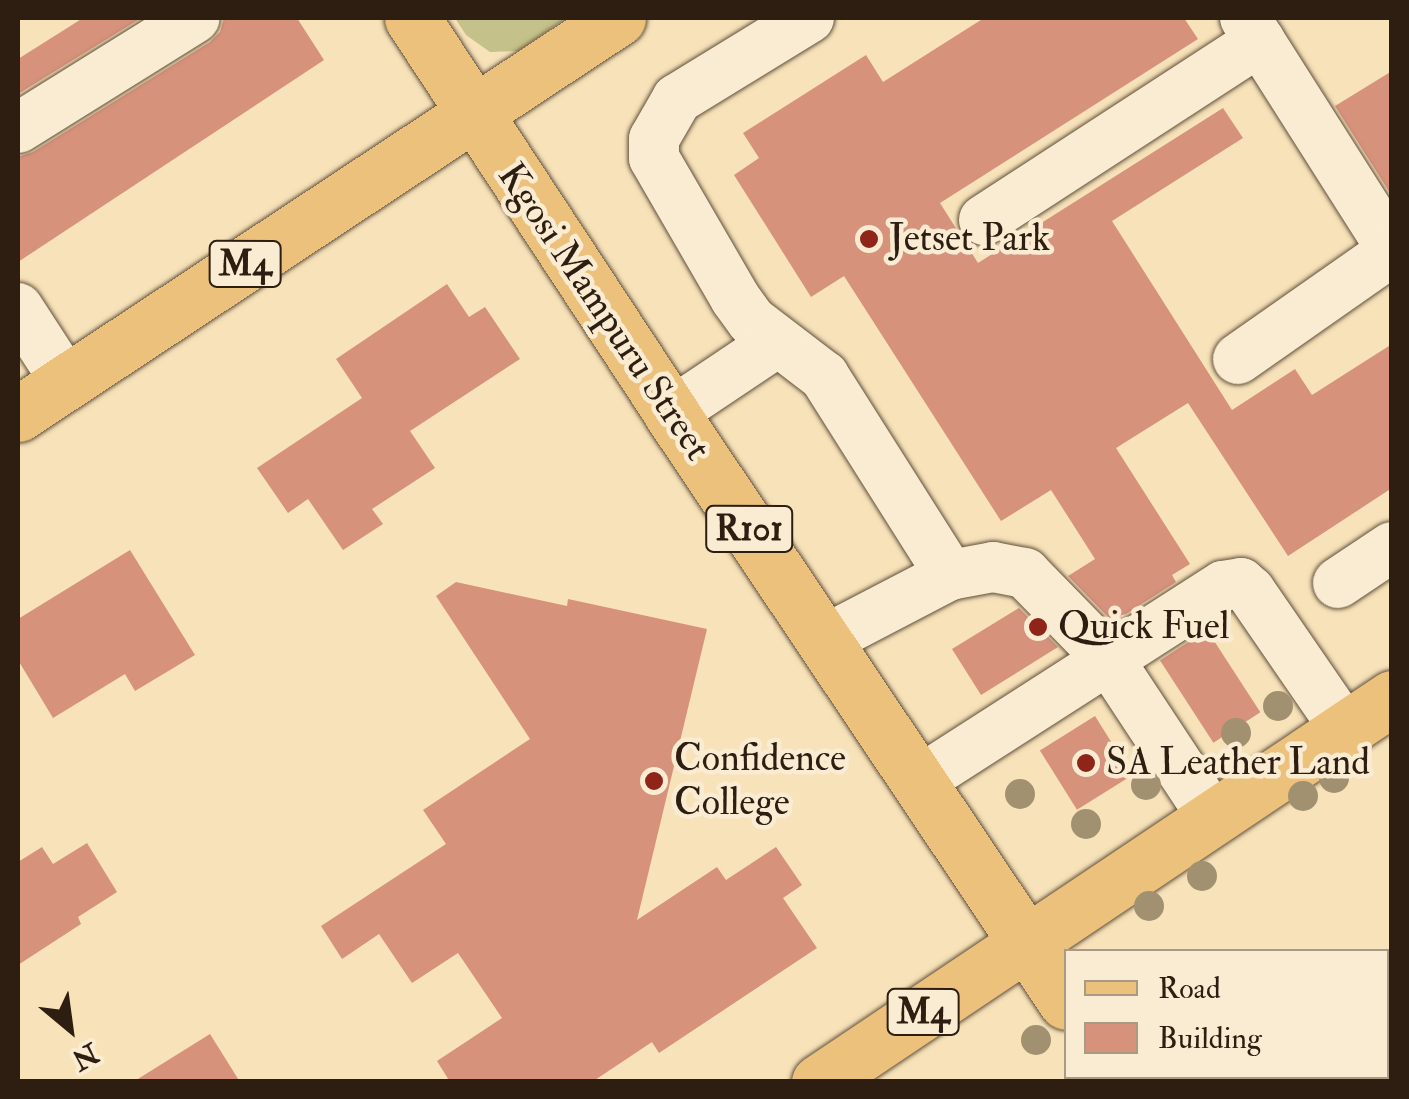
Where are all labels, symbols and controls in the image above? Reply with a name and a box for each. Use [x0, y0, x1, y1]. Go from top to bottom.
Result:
street label: Kgosi Mampuru Street [488, 155, 720, 469]
place label: Jetset Park [889, 216, 1050, 262]
marker: Jetset Park [858, 228, 880, 250]
road number: M4 [208, 234, 282, 294]
road number: R101 [704, 499, 794, 559]
place label: Quick Fuel [1058, 604, 1229, 650]
marker: Quick Fuel [1027, 616, 1049, 638]
place label: Confidence College [674, 736, 846, 826]
place label: SA Leather Land [1106, 740, 1370, 786]
marker: SA Leather Land [1075, 752, 1097, 774]
marker: Confidence College [643, 770, 665, 792]
legend [1064, 949, 1389, 1079]
text: Road [1158, 970, 1221, 1007]
north arrow [20, 979, 120, 1079]
road number: M4 [886, 982, 960, 1042]
text: Building [1158, 1020, 1262, 1057]
text: N [65, 1034, 104, 1077]

